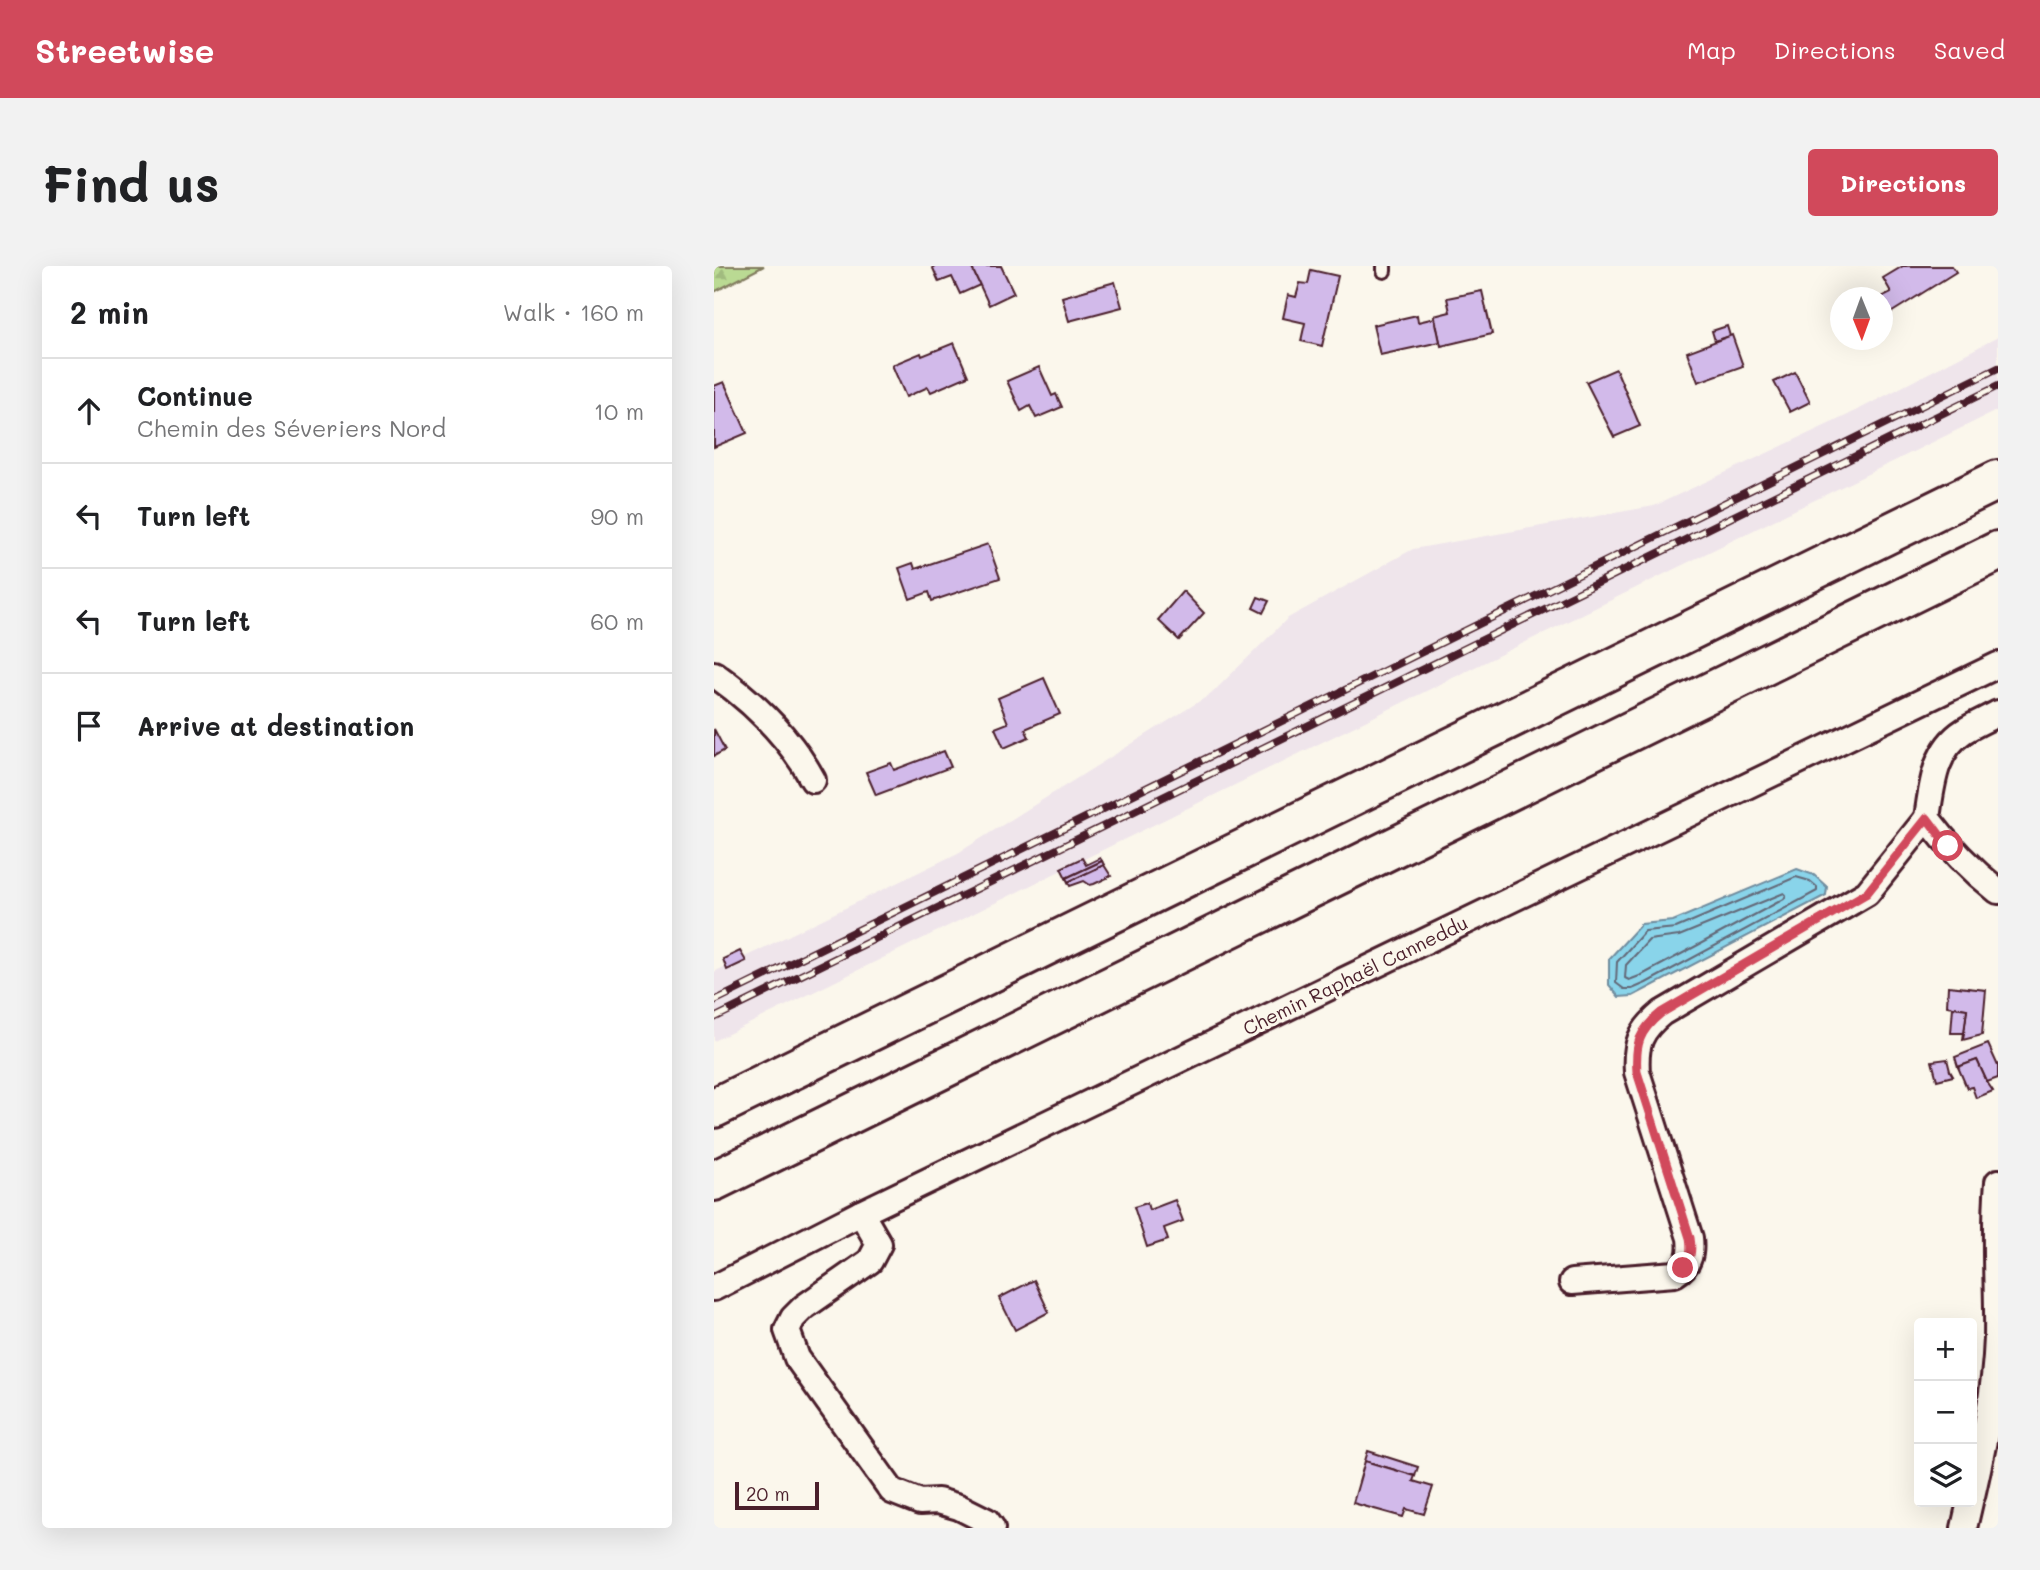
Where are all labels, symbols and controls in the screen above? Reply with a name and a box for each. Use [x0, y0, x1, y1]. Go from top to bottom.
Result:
text: Streetwise [35, 28, 214, 71]
text: Map [1687, 34, 1736, 65]
text: Directions [1774, 34, 1896, 65]
text: Saved [1934, 34, 2005, 65]
button: Directions [1808, 149, 1998, 216]
text: Find us [42, 151, 220, 214]
north arrow [1830, 287, 1893, 350]
text: 2 min [70, 292, 149, 332]
text: Walk · 160 m [503, 297, 644, 327]
text: Continue [137, 379, 253, 413]
icon: ahead [70, 392, 108, 430]
text: 10 m [594, 396, 644, 426]
text: Chemin des Séveriers Nord [137, 413, 446, 443]
icon: left [70, 497, 108, 535]
text: Turn left [137, 499, 250, 533]
text: 90 m [591, 501, 644, 531]
icon: left [70, 602, 108, 640]
text: Turn left [137, 604, 250, 638]
text: 60 m [590, 606, 644, 636]
icon: arrive [70, 707, 108, 745]
text: Arrive at destination [137, 709, 414, 743]
route start [1932, 830, 1963, 861]
street label: Chemin Raphaël Canneddu [1238, 910, 1472, 1040]
route end [1667, 1252, 1698, 1283]
map controls [1914, 1318, 1977, 1507]
button: + [1914, 1318, 1977, 1381]
button: − [1914, 1381, 1977, 1444]
button: layers [1914, 1444, 1977, 1507]
scale bar [735, 1479, 819, 1511]
text: 20 m [746, 1481, 790, 1506]

